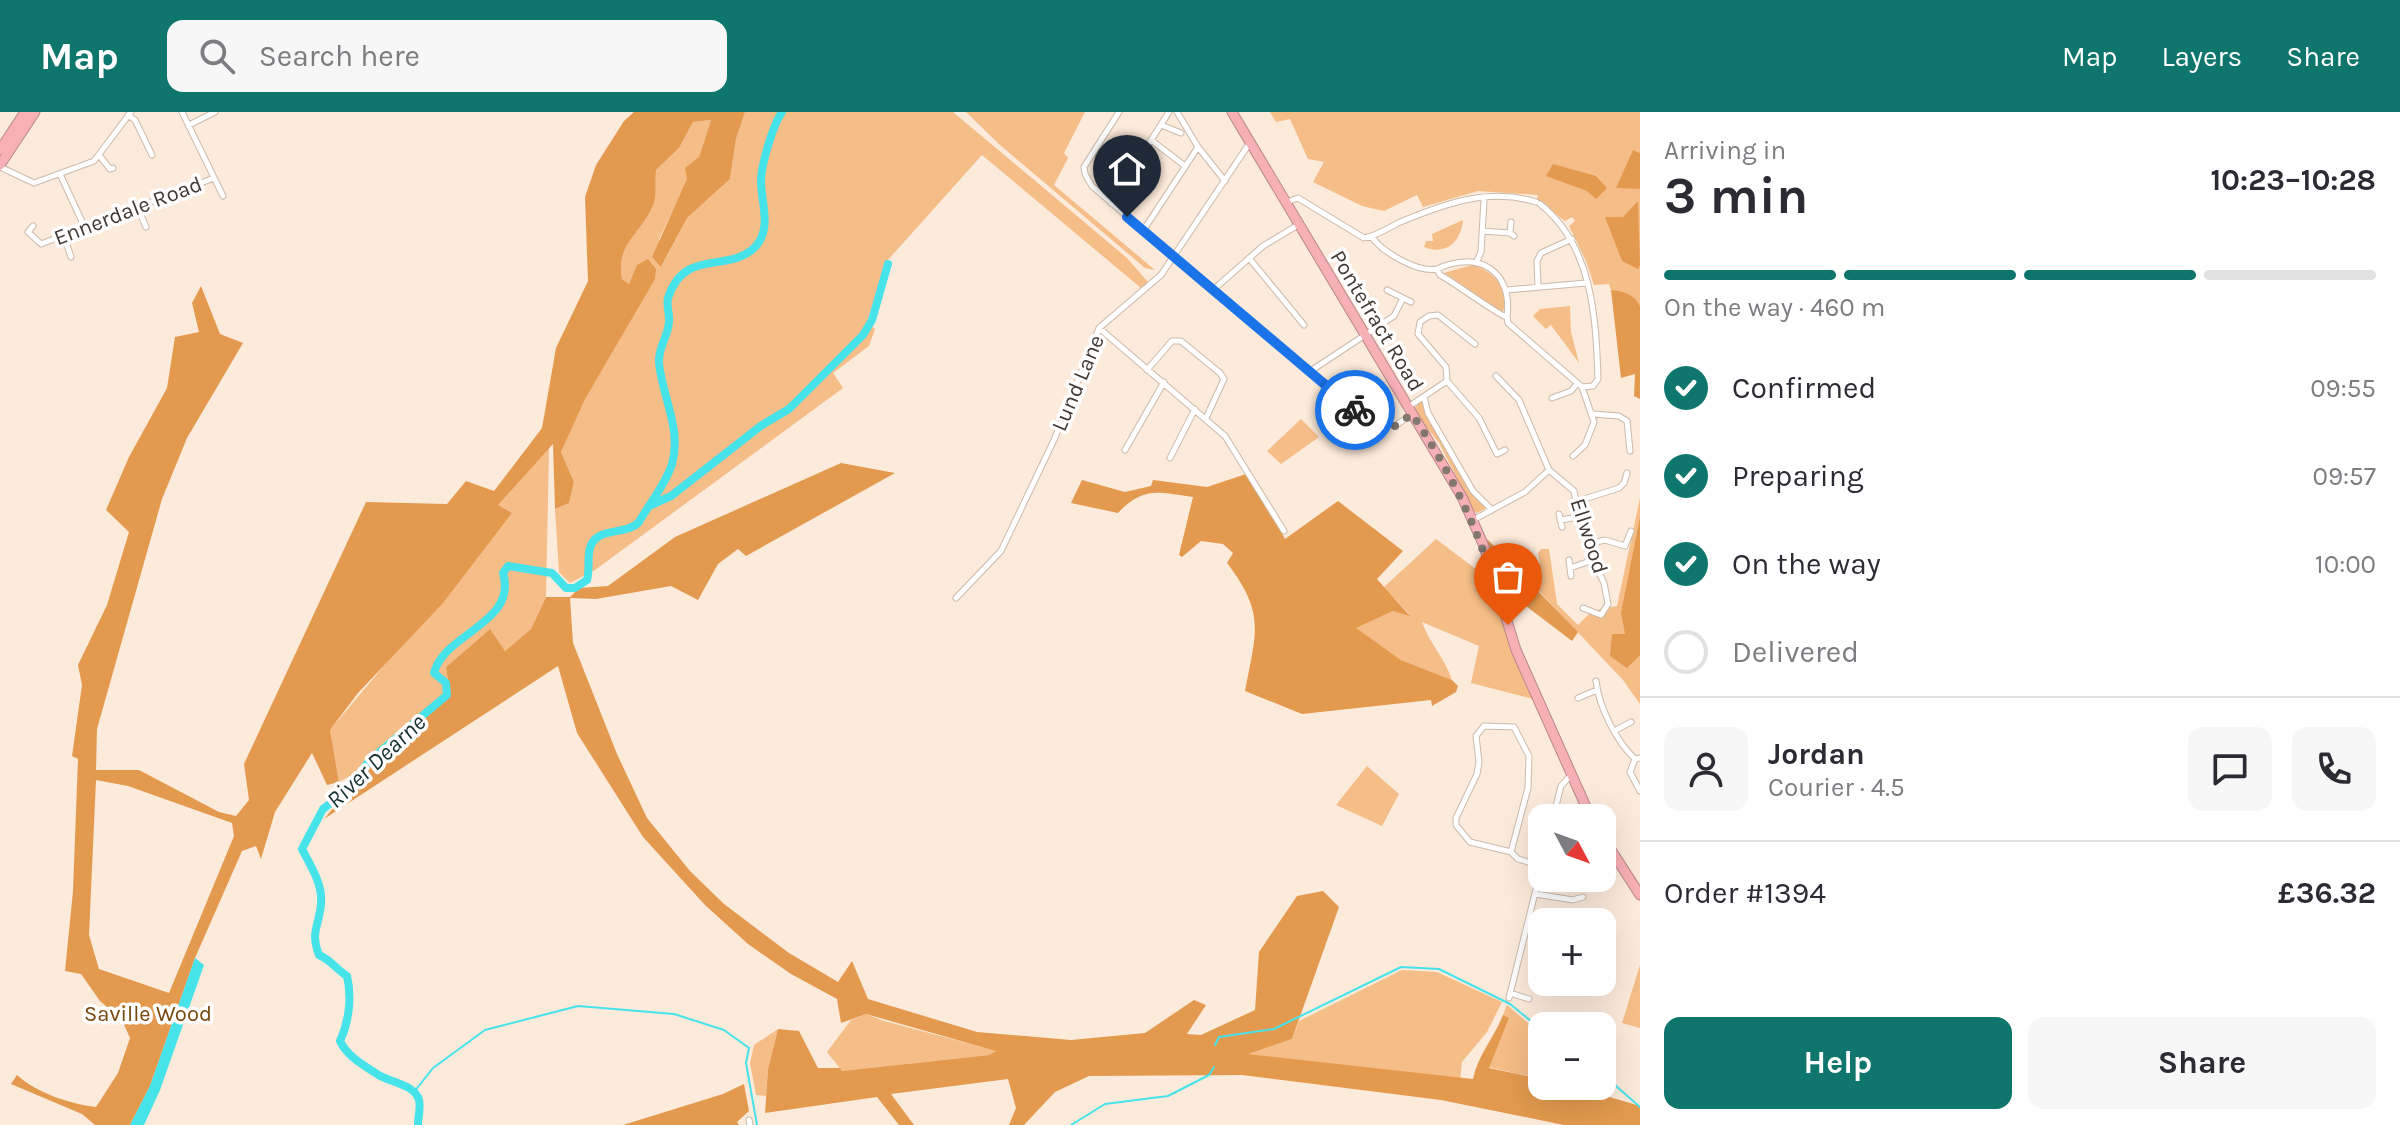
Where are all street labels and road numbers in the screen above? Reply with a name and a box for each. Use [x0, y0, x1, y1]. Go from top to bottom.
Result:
street label: Ennerdale Road [50, 171, 206, 251]
street label: Pontefract Road [1325, 246, 1429, 396]
street label: Lund Lane [1046, 331, 1110, 435]
street label: Ellwood [1565, 495, 1613, 577]

